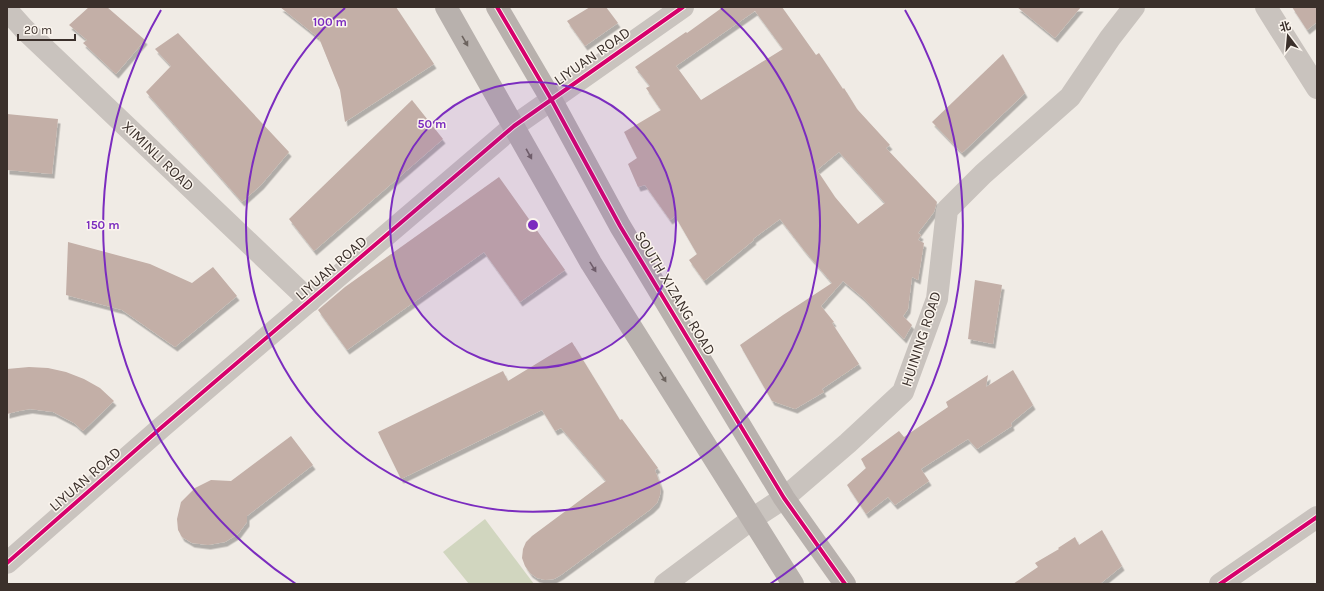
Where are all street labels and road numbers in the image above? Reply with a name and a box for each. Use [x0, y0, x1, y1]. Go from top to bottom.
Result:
street label: LIYUAN ROAD [550, 23, 634, 89]
street label: XIMINLI ROAD [118, 117, 198, 195]
street label: SOUTH XIZANG ROAD [631, 228, 719, 358]
street label: LIYUAN ROAD [291, 232, 371, 304]
street label: HUINING ROAD [897, 289, 945, 389]
street label: LIYUAN ROAD [45, 443, 125, 515]

